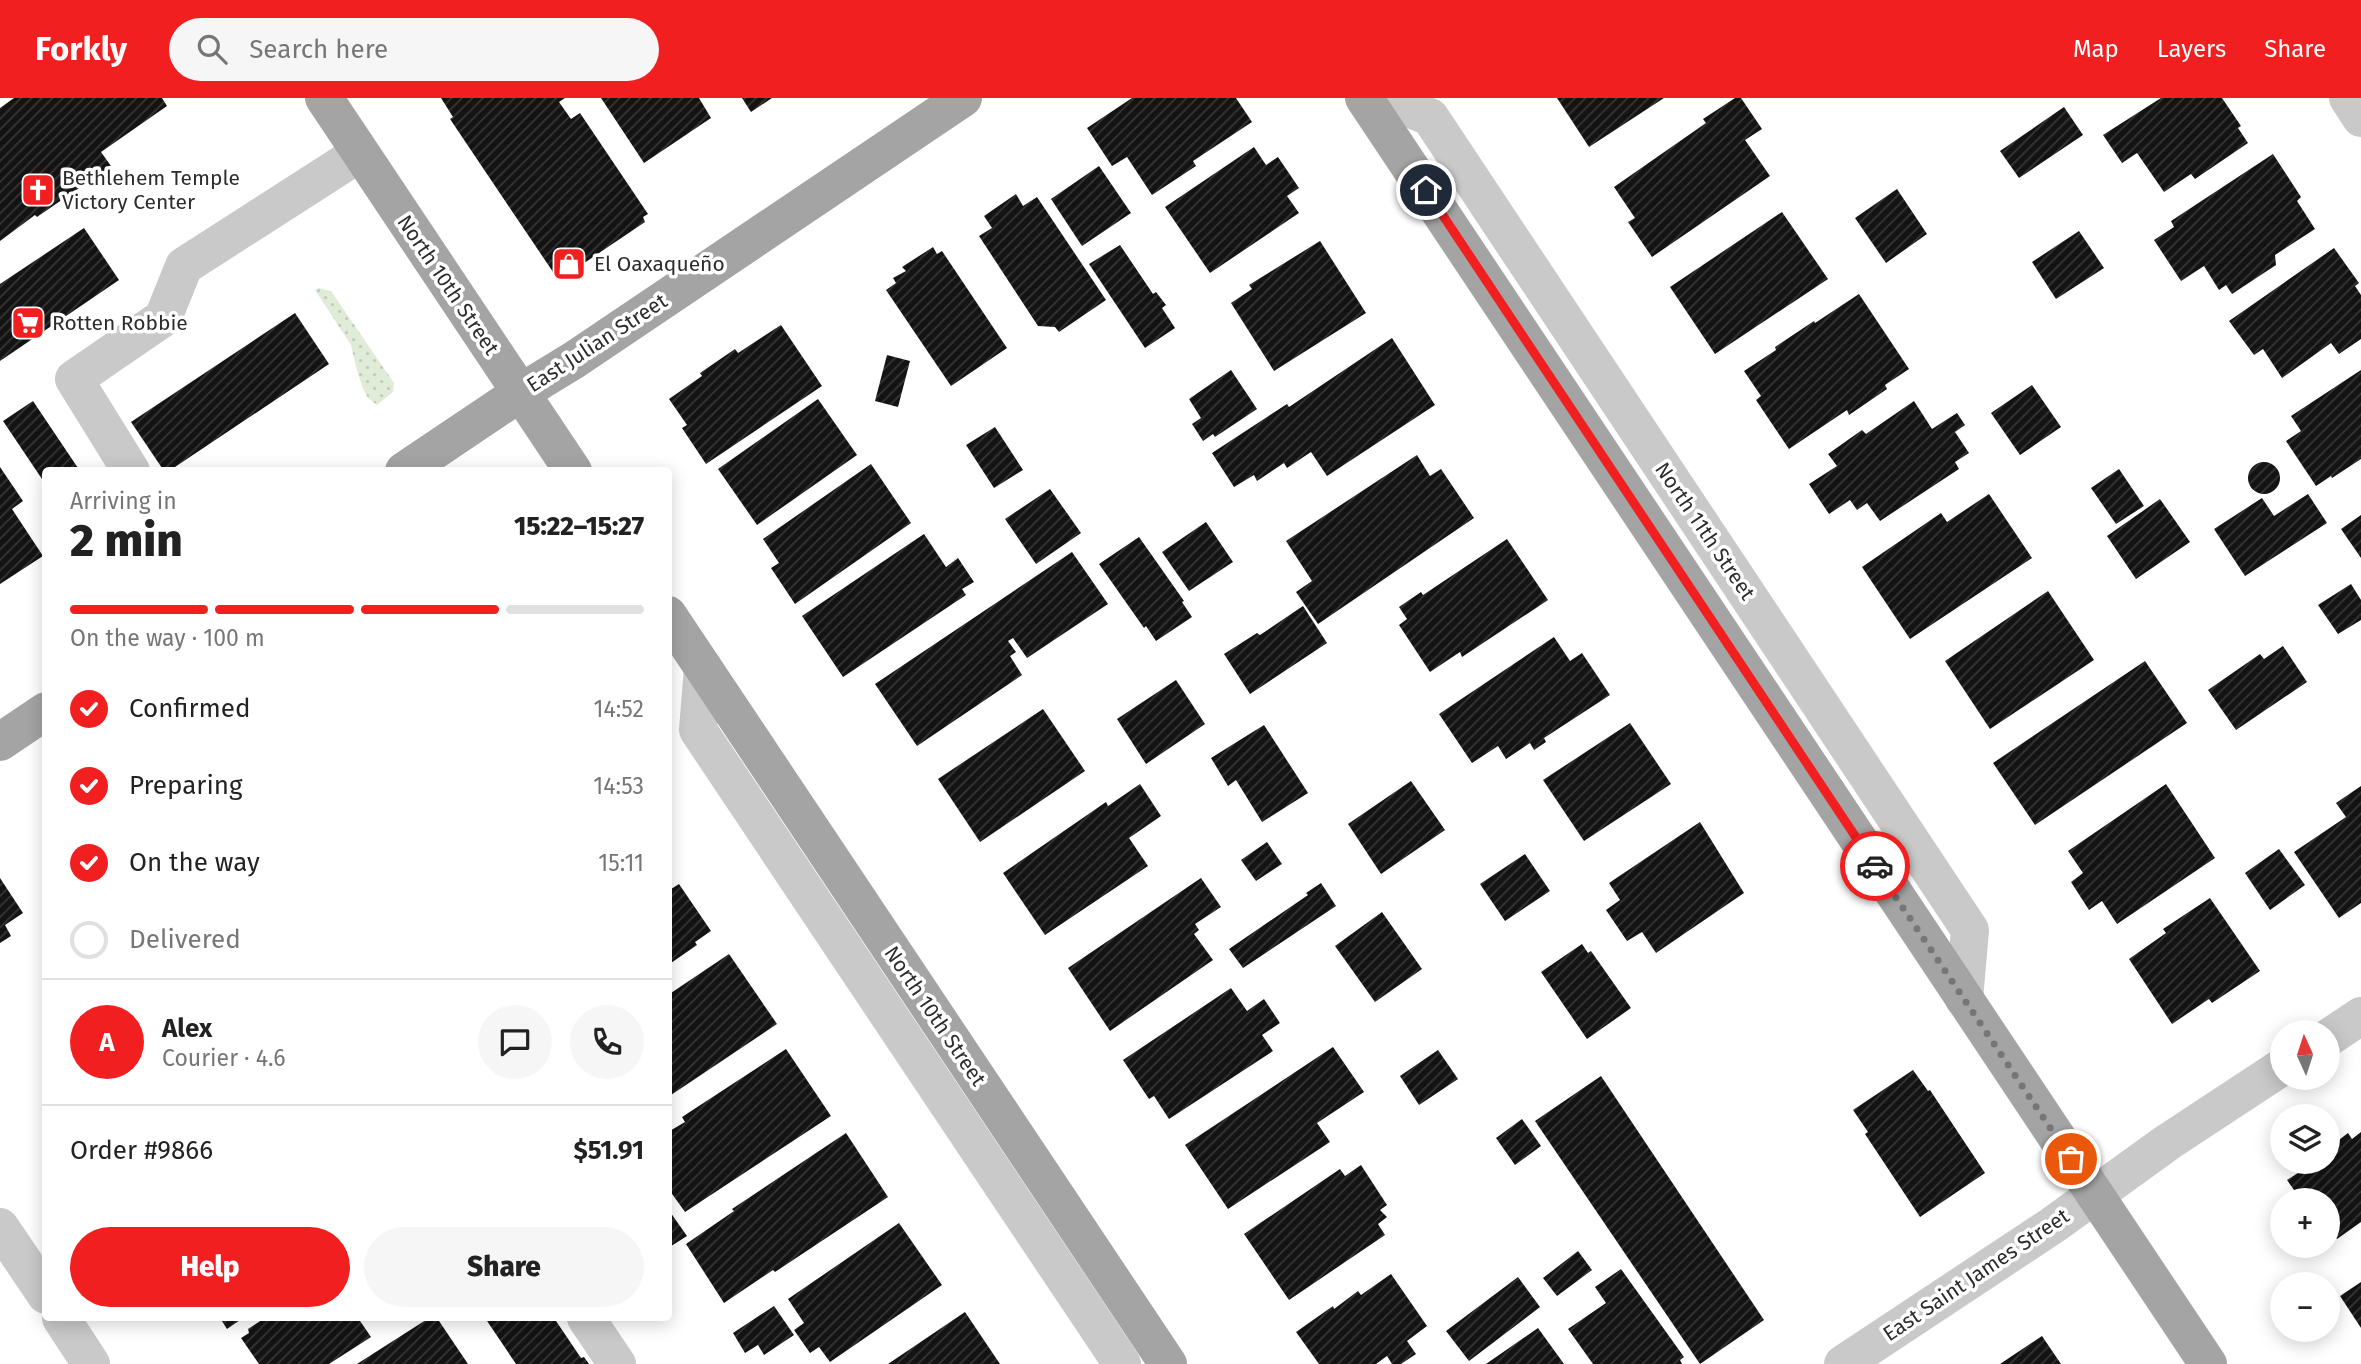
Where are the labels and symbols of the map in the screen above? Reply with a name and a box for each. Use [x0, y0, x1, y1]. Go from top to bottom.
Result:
pin [1396, 160, 1456, 220]
place label: Bethlehem Temple Victory Center [62, 165, 240, 215]
church icon: Bethlehem Temple Victory Center [19, 171, 57, 209]
street label: North 10th Street [392, 210, 505, 360]
shop icon: El Oaxaqueño [550, 245, 588, 283]
place label: El Oaxaqueño [594, 251, 725, 277]
street label: East Julian Street [522, 288, 672, 398]
supermarket icon: Rotten Robbie [9, 304, 47, 342]
place label: Rotten Robbie [52, 310, 188, 336]
street label: North 11th Street [1649, 457, 1761, 605]
courier [1840, 831, 1910, 901]
street label: North 10th Street [879, 941, 992, 1091]
north arrow [2270, 1020, 2340, 1090]
pin [2041, 1129, 2101, 1189]
street label: East Saint James Street [1878, 1203, 2074, 1347]

